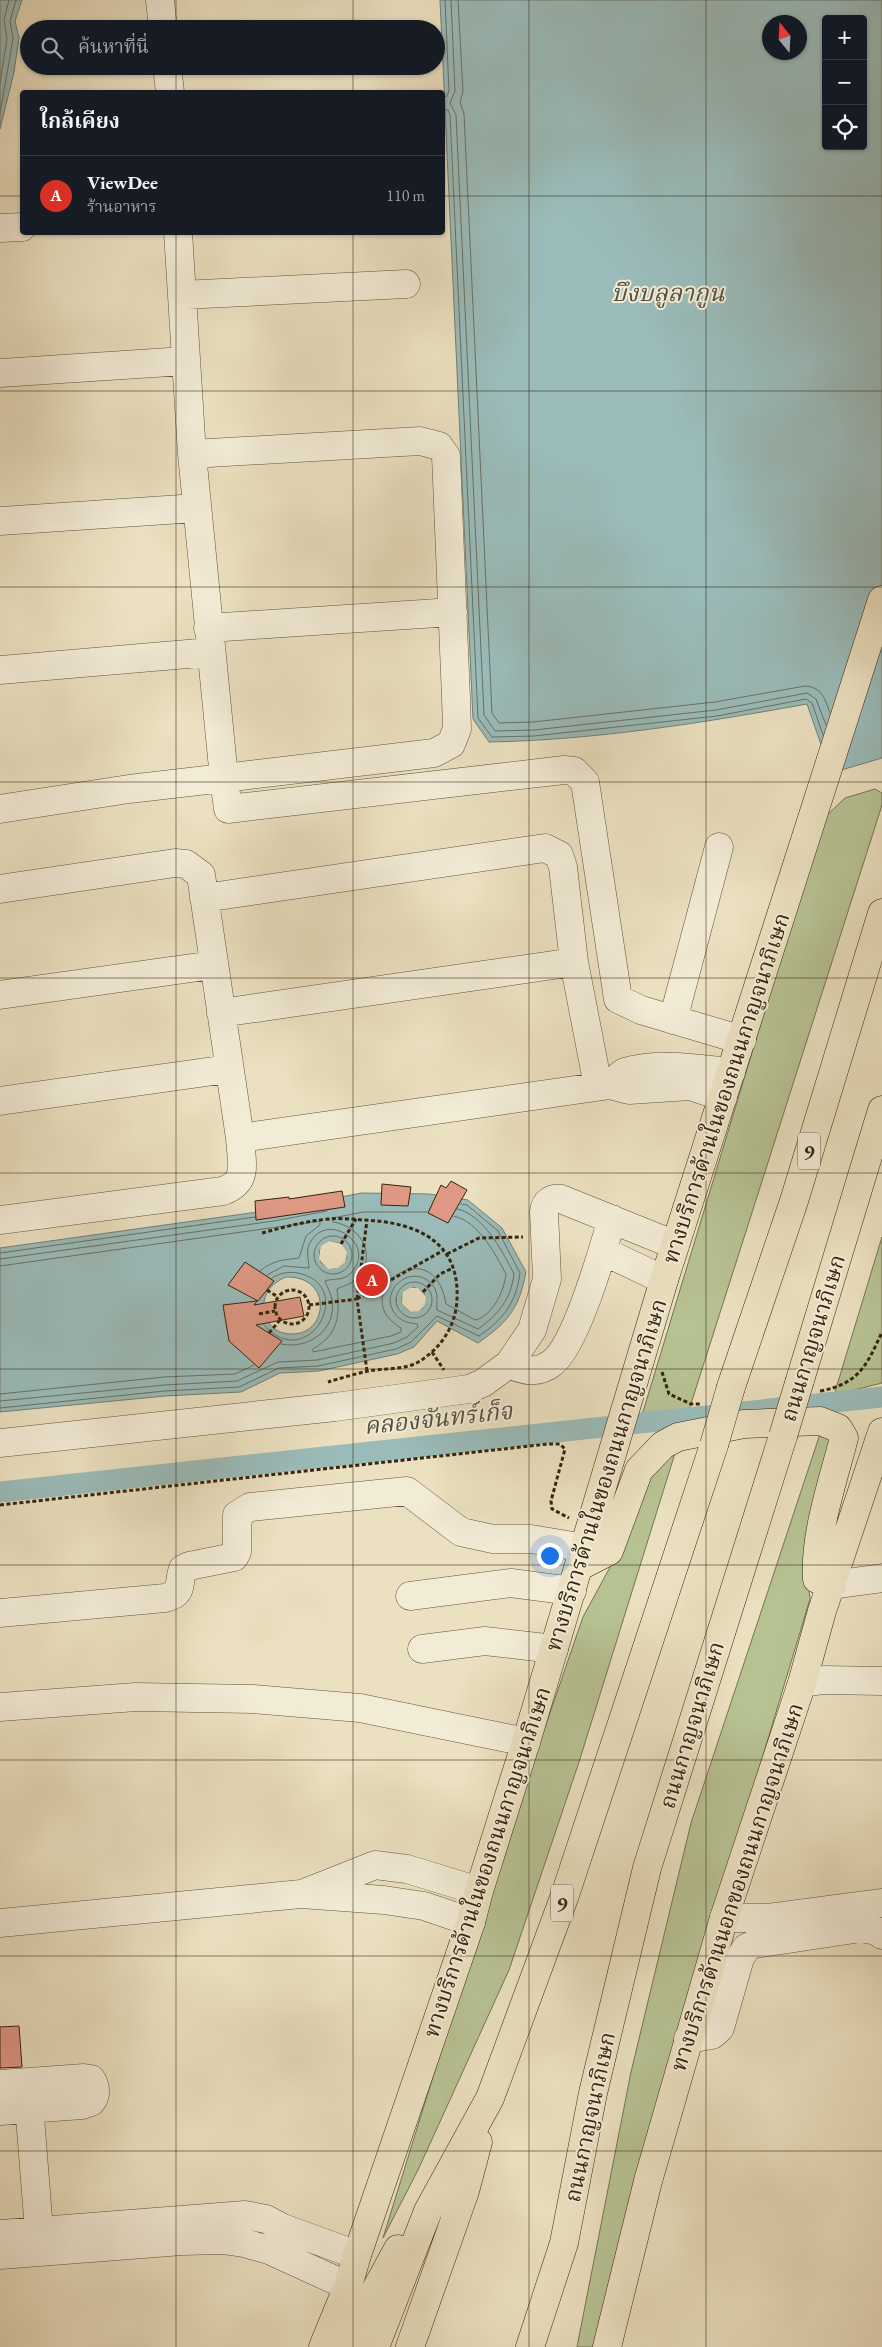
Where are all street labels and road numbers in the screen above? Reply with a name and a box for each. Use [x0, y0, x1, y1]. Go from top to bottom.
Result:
street label: ทางบริการด้านในของถนนกาญจนาภิเษก [655, 909, 797, 1267]
road number: 9 [798, 1132, 820, 1170]
street label: ถนนกาญจนาภิเษก [774, 1251, 852, 1425]
street label: ทางบริการด้านในของถนนกาญจนาภิเษก [538, 1295, 674, 1655]
street label: ถนนกาญจนาภิเษก [653, 1638, 731, 1812]
street label: ทางบริการด้านในของถนนกาญจนาภิเษก [416, 1683, 558, 2041]
street label: ทางบริการด้านนอกของถนนกาญจนาภิเษก [664, 1699, 810, 2075]
road number: 9 [551, 1885, 573, 1922]
street label: ถนนกาญจนาภิเษก [558, 2029, 622, 2205]

